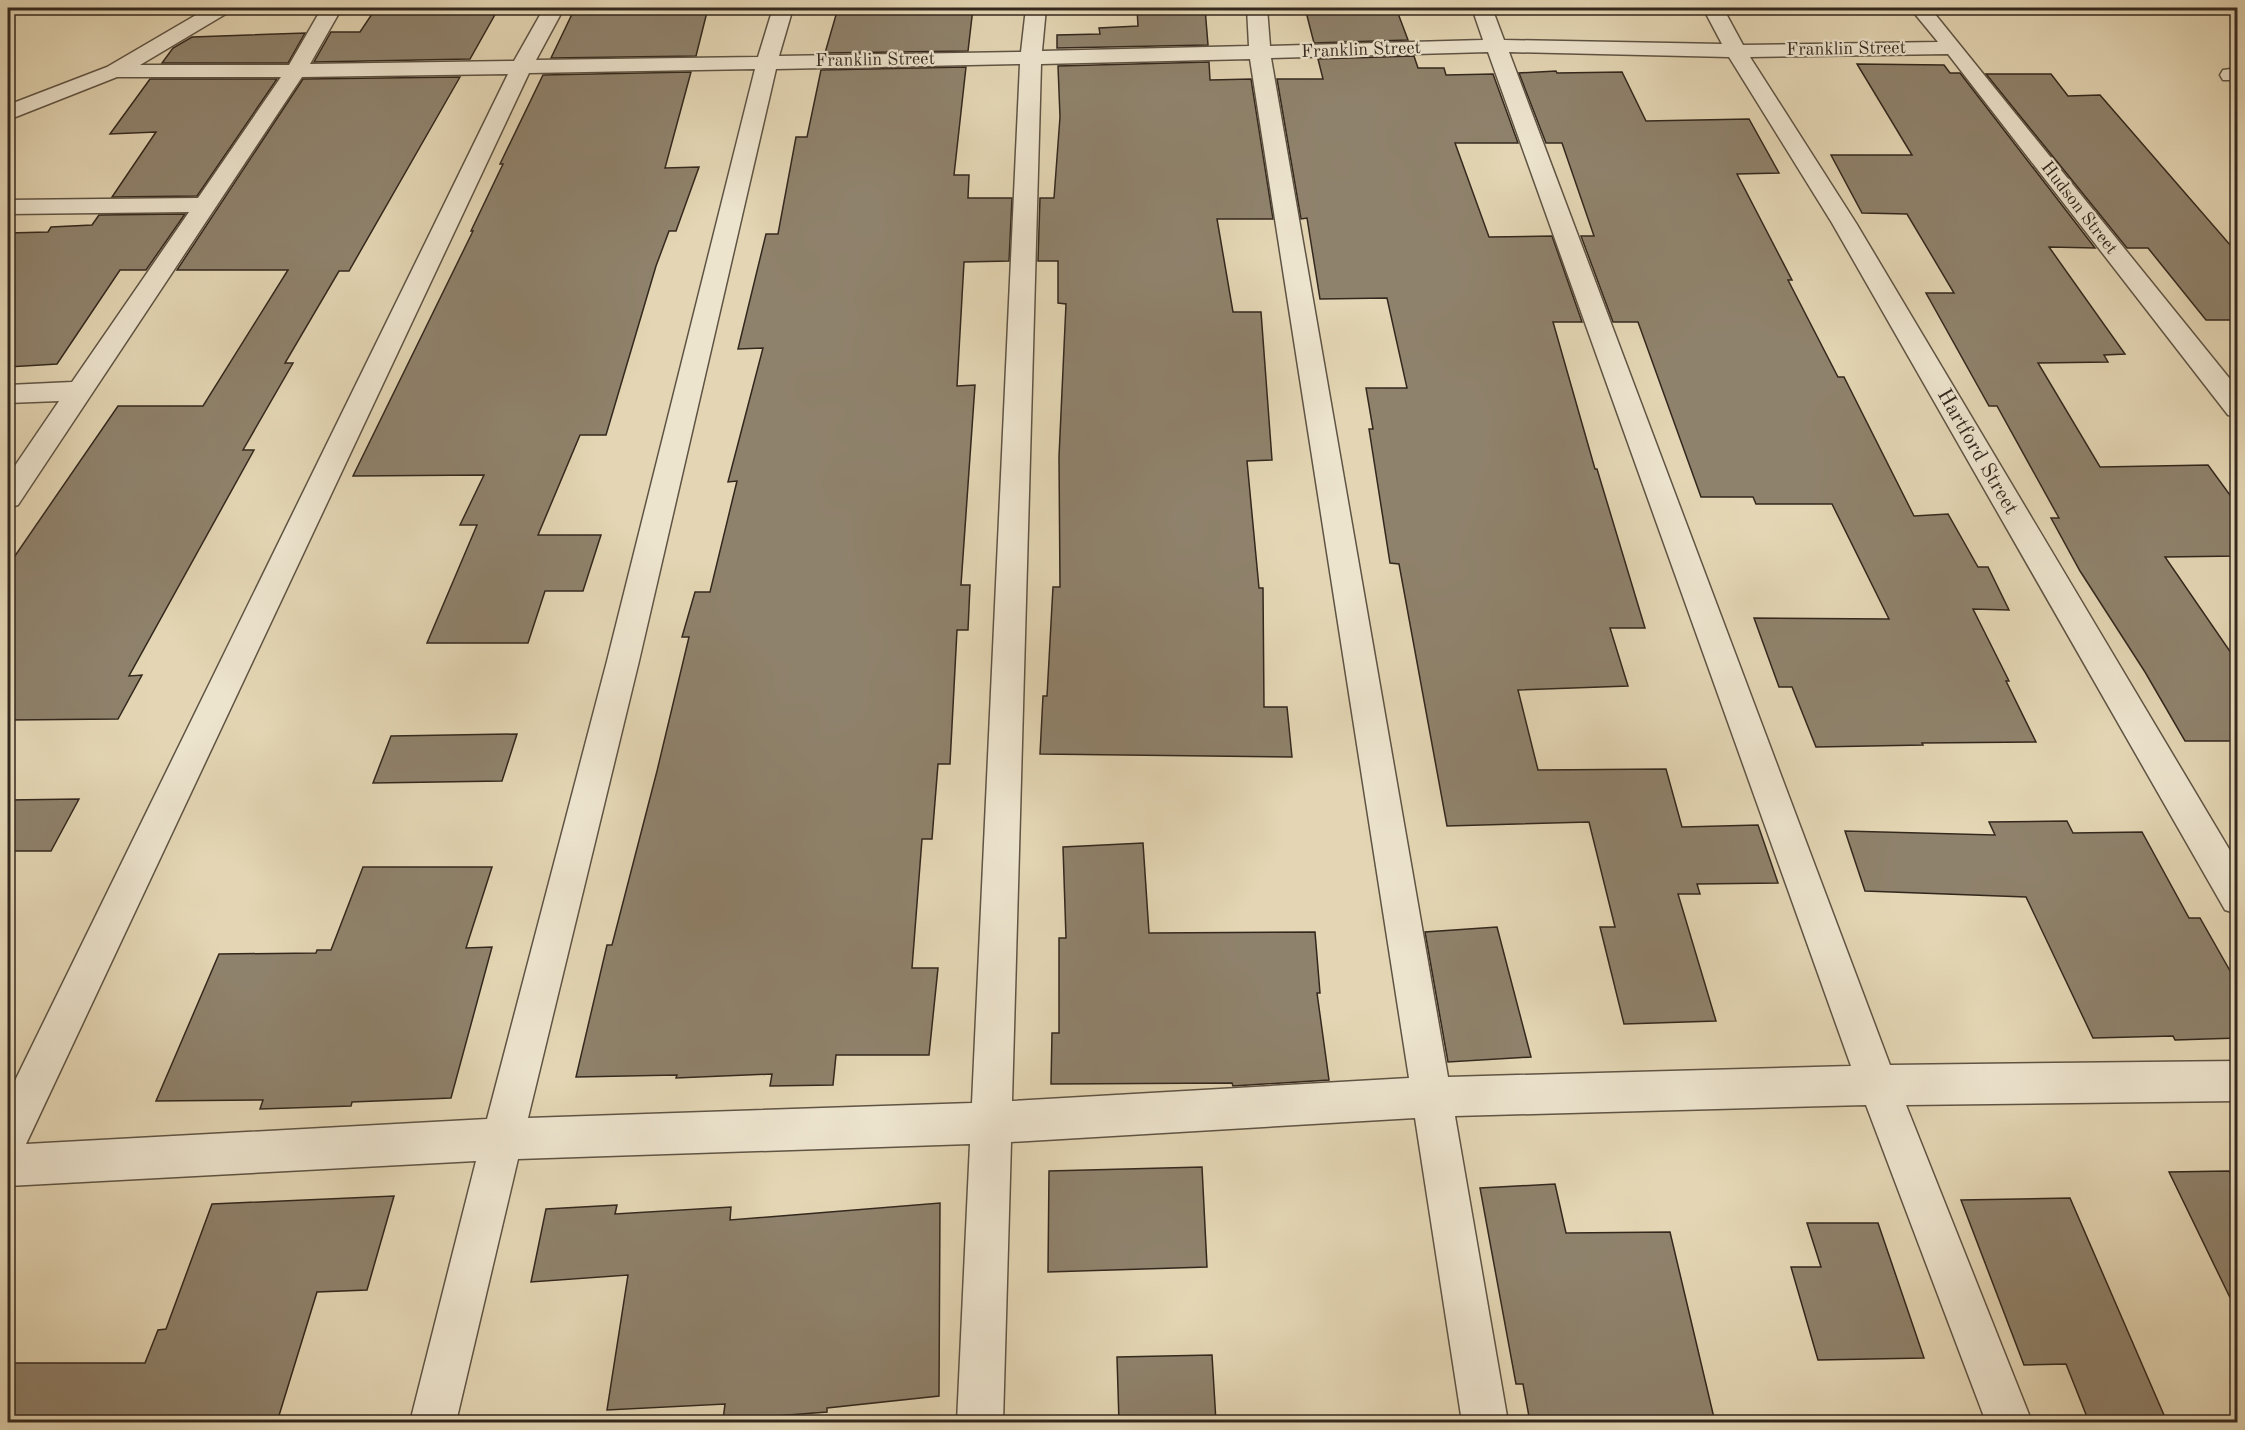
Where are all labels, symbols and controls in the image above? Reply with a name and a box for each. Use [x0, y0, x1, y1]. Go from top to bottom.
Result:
street label: Franklin Street [1301, 39, 1421, 61]
street label: Franklin Street [1786, 39, 1906, 59]
street label: Franklin Street [815, 50, 935, 70]
street label: Hudson Street [2037, 158, 2121, 258]
street label: Hartford Street [1933, 386, 2021, 518]

